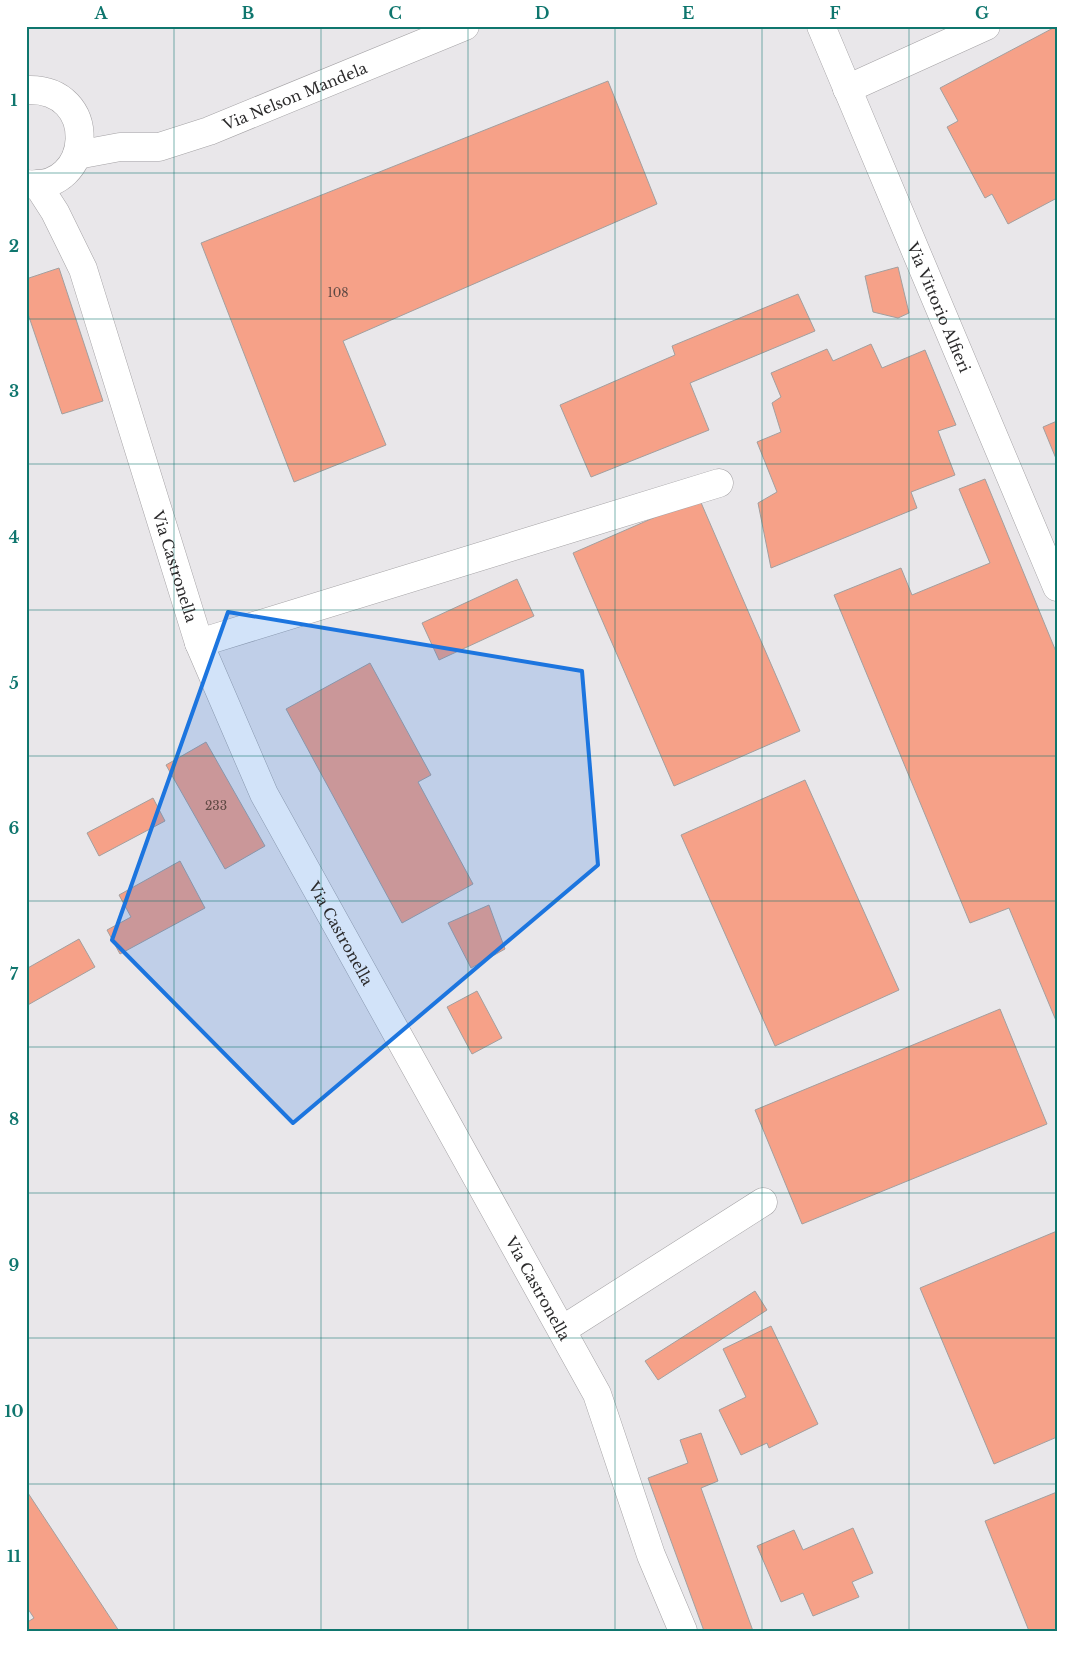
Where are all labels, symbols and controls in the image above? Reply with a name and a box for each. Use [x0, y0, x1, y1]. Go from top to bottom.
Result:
text: A [94, 3, 109, 23]
text: B [242, 3, 255, 23]
text: C [388, 3, 402, 23]
text: D [535, 3, 549, 23]
text: E [682, 3, 694, 23]
text: F [829, 3, 841, 23]
text: G [975, 3, 989, 23]
street label: Via Nelson Mandela [219, 58, 370, 134]
text: 1 [11, 90, 18, 110]
text: 2 [9, 236, 19, 256]
street label: Via Vittorio Alfieri [903, 238, 975, 375]
house number: 108 [327, 285, 349, 300]
text: 3 [9, 381, 19, 401]
street label: Via Castronella [149, 507, 202, 625]
text: 4 [9, 527, 19, 547]
text: 5 [9, 673, 19, 693]
house number: 233 [205, 798, 227, 813]
text: 6 [9, 818, 20, 838]
street label: Via Castronella [304, 877, 378, 989]
text: 7 [10, 964, 19, 984]
text: 8 [9, 1109, 19, 1129]
street label: Via Castronella [501, 1232, 575, 1344]
text: 9 [9, 1255, 20, 1275]
text: 10 [4, 1401, 24, 1421]
text: 11 [7, 1546, 21, 1566]

